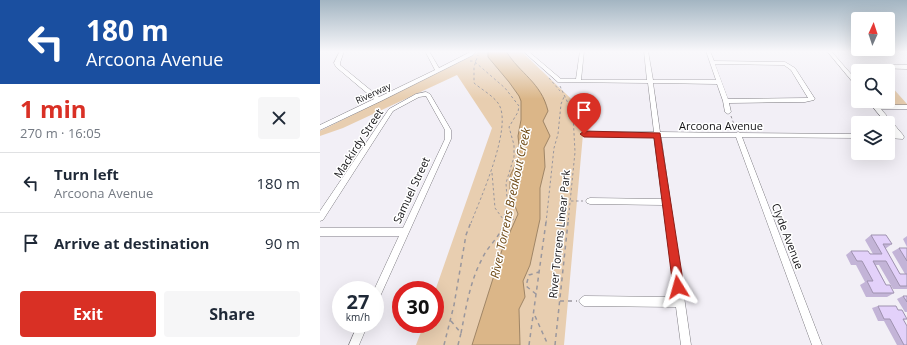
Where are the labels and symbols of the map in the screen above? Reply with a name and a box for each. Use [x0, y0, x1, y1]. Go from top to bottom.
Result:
north arrow [851, 12, 895, 56]
street label: Riverway [353, 79, 393, 107]
pin [567, 93, 601, 134]
street label: Mackirdy Street [330, 105, 386, 181]
street label: Arcoona Avenue [679, 118, 763, 133]
water label: River Torrens Breakout Creek [486, 125, 535, 280]
street label: Samuel Street [389, 154, 433, 226]
street label: River Torrens Linear Park [545, 169, 573, 299]
street label: Clyde Avenue [769, 201, 807, 271]
position arrow [657, 266, 699, 308]
speed limit sign: 30 [392, 281, 444, 333]

